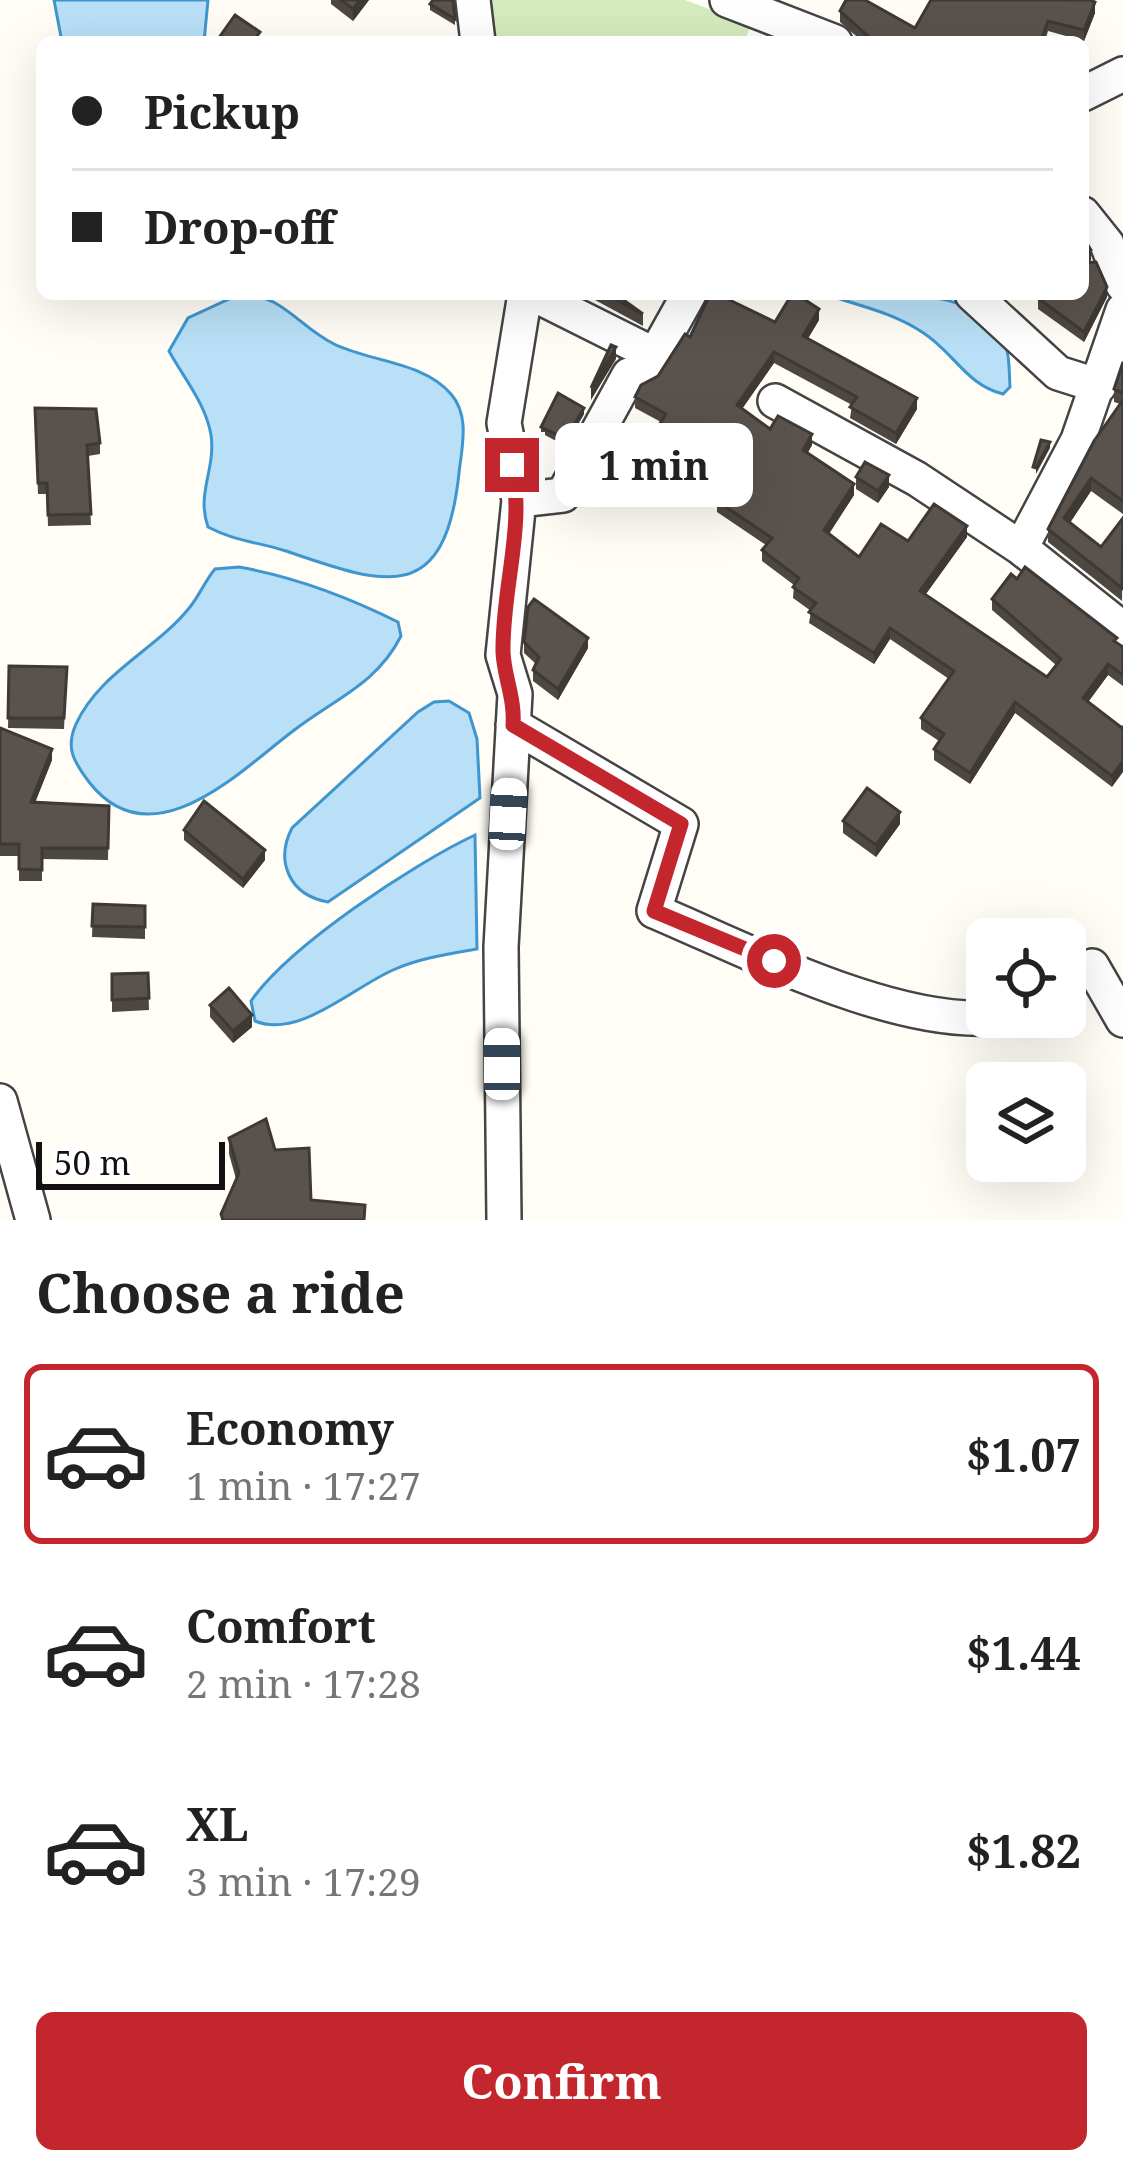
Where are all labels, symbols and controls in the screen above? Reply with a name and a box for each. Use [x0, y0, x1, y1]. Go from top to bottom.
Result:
text: Pickup [144, 81, 300, 142]
text: Drop-off [144, 196, 335, 257]
callout: 1 min [554, 423, 752, 507]
route end [485, 438, 539, 492]
text: 1 min [599, 438, 709, 491]
car [488, 777, 528, 851]
map controls [966, 918, 1086, 1182]
button: locate [966, 918, 1086, 1038]
route start [747, 934, 801, 988]
car [484, 1028, 520, 1100]
button: layers [966, 1062, 1086, 1182]
scale bar [36, 1136, 225, 1189]
text: 50 m [54, 1140, 131, 1185]
text: Choose a ride [36, 1255, 405, 1329]
text: Economy [186, 1397, 394, 1458]
icon: car [42, 1400, 150, 1508]
text: $1.07 [966, 1424, 1081, 1485]
text: 1 min · 17:27 [186, 1458, 421, 1511]
text: Comfort [186, 1595, 376, 1656]
icon: car [42, 1598, 150, 1706]
text: $1.44 [966, 1622, 1081, 1683]
text: 2 min · 17:28 [186, 1656, 421, 1709]
text: XL [186, 1793, 248, 1854]
icon: car [42, 1796, 150, 1904]
text: $1.82 [966, 1820, 1081, 1881]
text: 3 min · 17:29 [186, 1854, 421, 1907]
button: Confirm [36, 2012, 1087, 2150]

